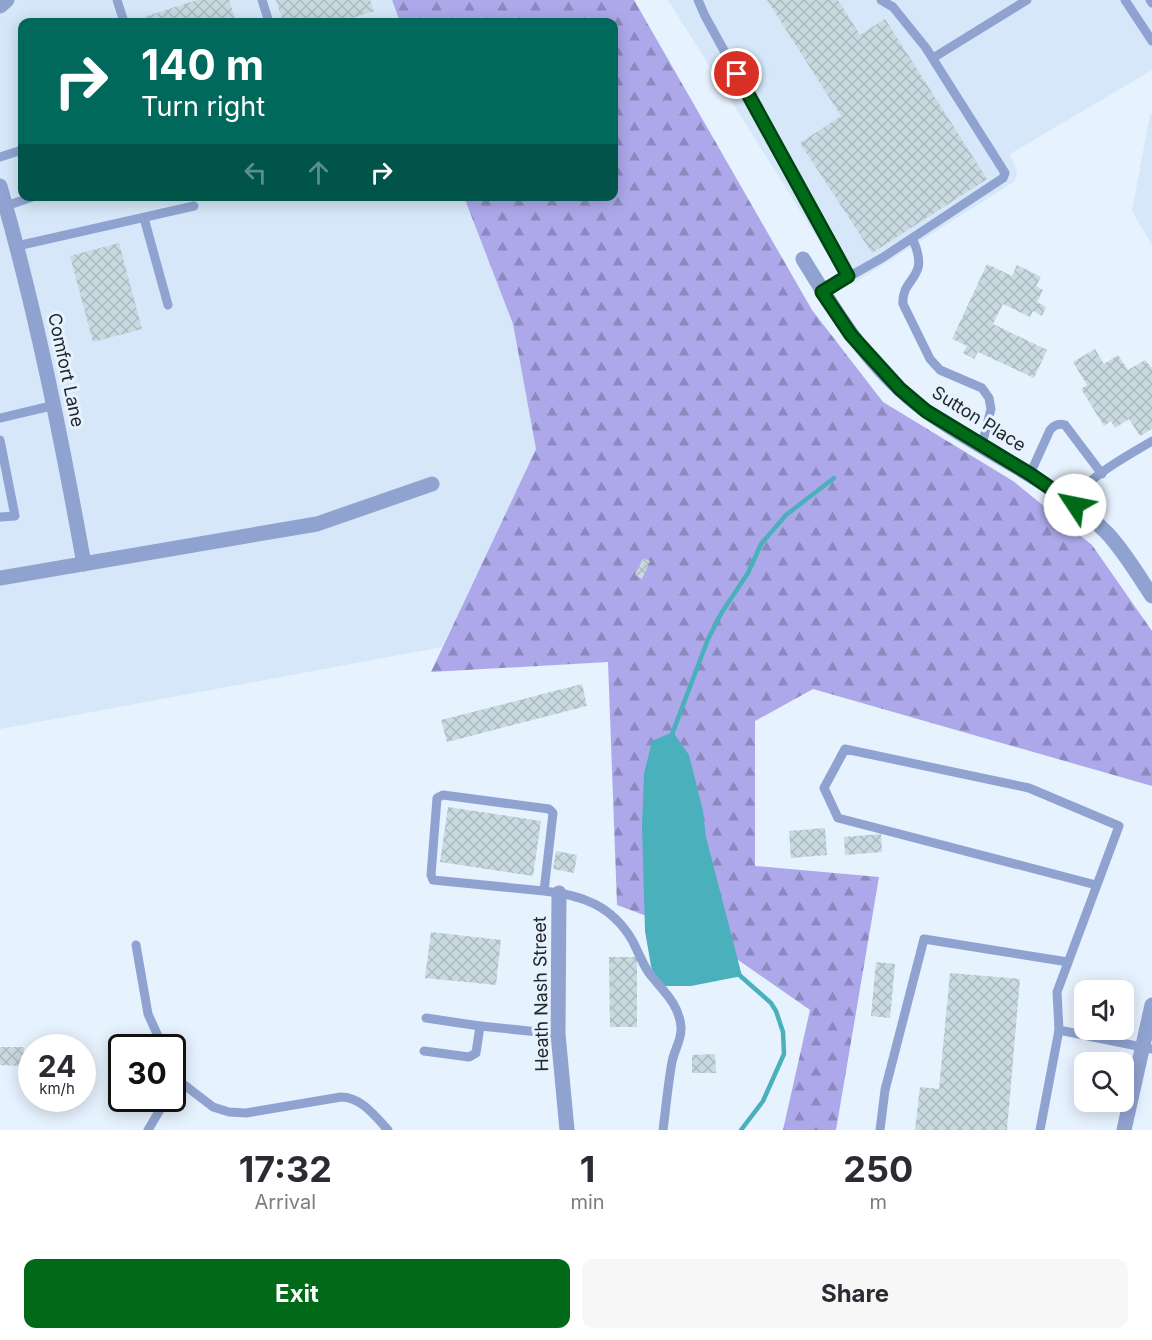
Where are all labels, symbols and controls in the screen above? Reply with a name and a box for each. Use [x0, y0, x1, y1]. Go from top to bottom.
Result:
text: 140 m [141, 39, 264, 90]
icon: right [42, 42, 120, 120]
pin [711, 48, 762, 99]
icon: arrive [720, 57, 753, 90]
text: Turn right [141, 90, 265, 123]
icon: left [239, 156, 272, 189]
icon: ahead [302, 156, 335, 189]
icon: right [365, 156, 398, 189]
street label: Comfort Lane [44, 311, 89, 429]
street label: Sutton Place [929, 381, 1030, 456]
position arrow [1043, 473, 1107, 537]
street label: Heath Nash Street [529, 916, 552, 1072]
map controls [1074, 980, 1134, 1112]
button: sound [1074, 980, 1134, 1040]
speed limit sign: 30 [108, 1034, 186, 1112]
text: 24 [38, 1048, 76, 1084]
button: search [1074, 1052, 1134, 1112]
text: km/h [39, 1079, 75, 1098]
text: 17:32 [239, 1147, 332, 1191]
text: 1 [580, 1147, 595, 1191]
text: 250 [843, 1147, 913, 1191]
text: Arrival [254, 1190, 316, 1214]
text: min [571, 1190, 605, 1214]
text: m [870, 1190, 887, 1214]
button: Exit [24, 1259, 570, 1328]
button: Share [582, 1259, 1128, 1328]

